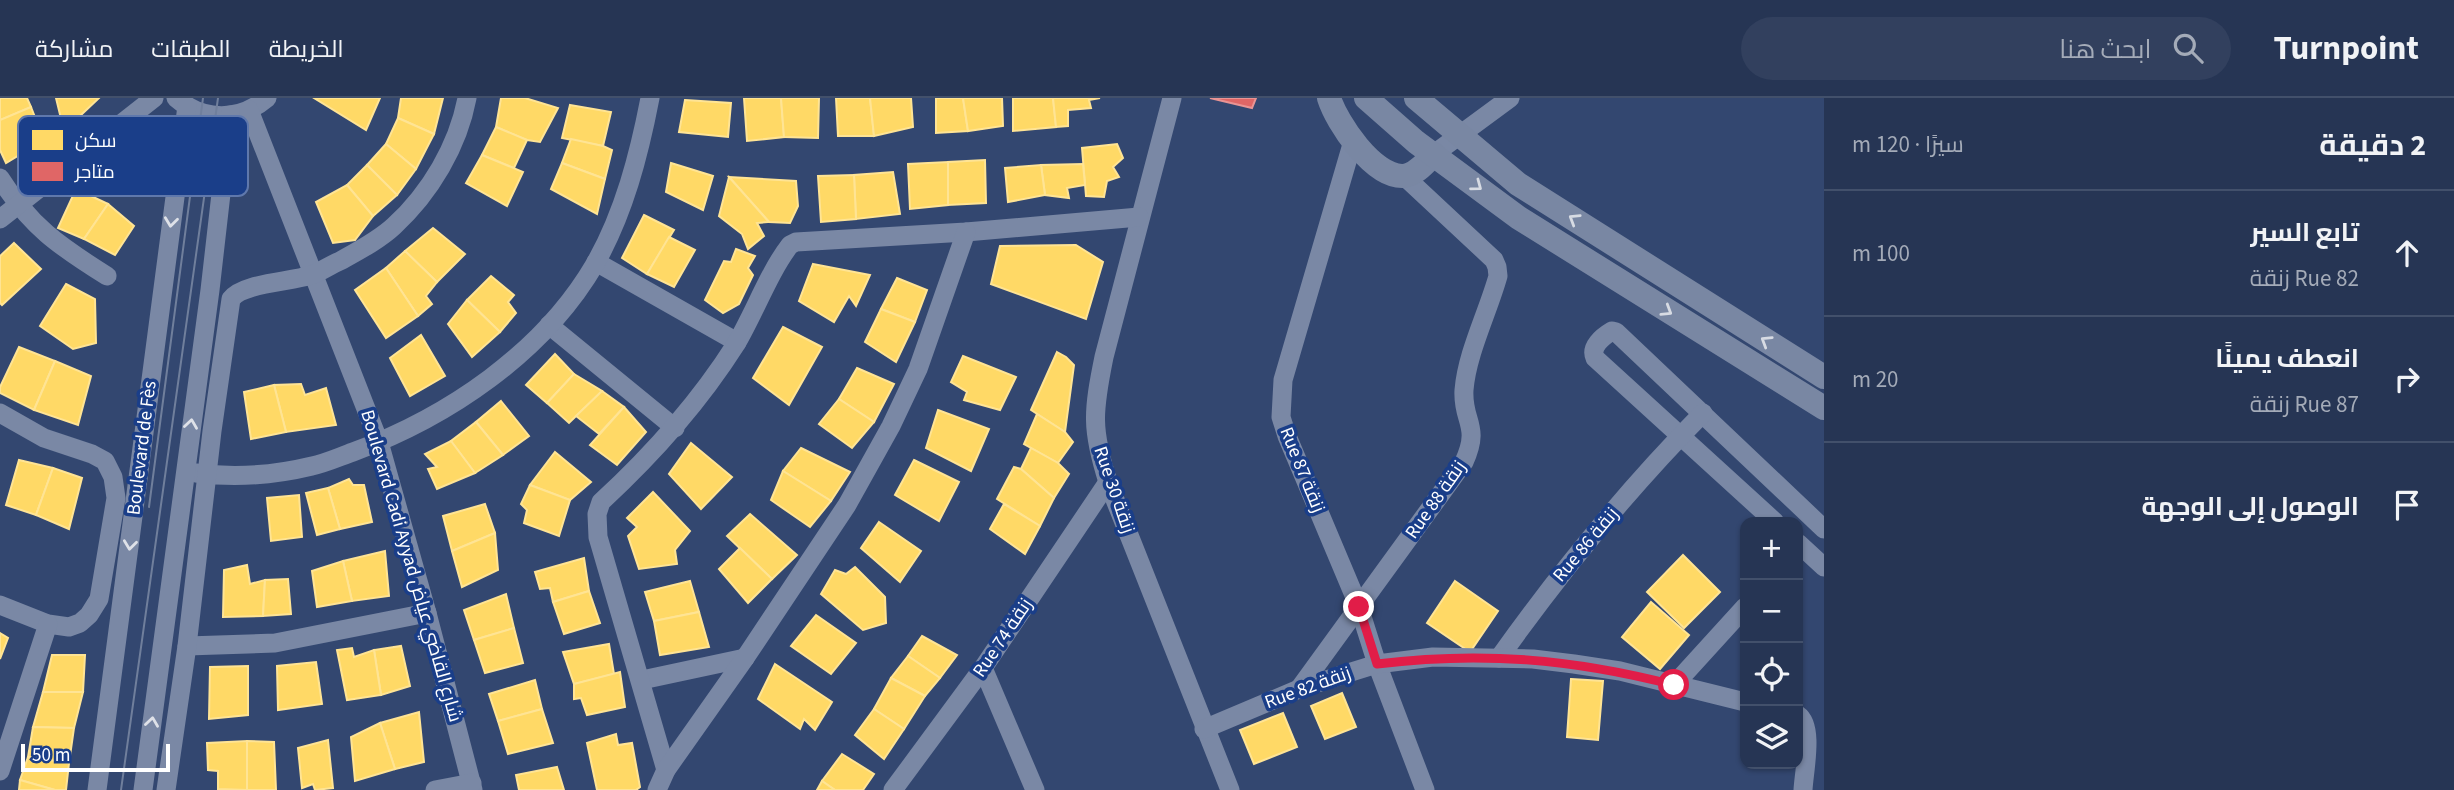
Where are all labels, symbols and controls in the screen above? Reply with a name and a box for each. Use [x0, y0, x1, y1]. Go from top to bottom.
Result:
search box [1741, 17, 2231, 80]
text: Turnpoint [2273, 25, 2419, 72]
icon: search [2169, 29, 2207, 67]
text: ابحث هنا [2059, 31, 2151, 68]
text: مشاركة [35, 32, 113, 67]
text: الطبقات [151, 32, 231, 67]
text: الخريطة [269, 32, 344, 67]
legend [18, 116, 248, 196]
text: 2 دقيقة [2319, 124, 2426, 167]
text: سكن [75, 128, 117, 155]
text: سيرًا · 120 m [1852, 128, 1964, 161]
text: متاجر [74, 159, 115, 186]
one-way arrow [1469, 178, 1482, 190]
one-way arrow [1569, 214, 1582, 227]
text: تابع السير [2250, 214, 2359, 251]
one-way arrow [164, 217, 179, 228]
icon: ahead [2388, 234, 2426, 272]
text: 100 m [1852, 237, 1910, 270]
text: Rue 82 زنقة [2250, 262, 2359, 295]
one-way arrow [1659, 302, 1672, 315]
one-way arrow [1761, 336, 1774, 349]
text: انعطف يمينًا [2215, 340, 2359, 377]
icon: right [2388, 360, 2426, 398]
text: 20 m [1852, 363, 1899, 396]
street label: Boulevard de Fès [120, 379, 164, 517]
text: Rue 87 زنقة [2250, 388, 2359, 421]
street label: Boulevard Cadi Ayyad شارع القاضي عياض [353, 407, 469, 725]
one-way arrow [183, 418, 198, 430]
street label: Rue 87 زنقة [1273, 423, 1331, 517]
street label: Rue 30 زنقة [1087, 443, 1141, 537]
street label: Rue 88 زنقة [1399, 455, 1473, 545]
icon: arrive [2388, 486, 2426, 524]
text: الوصول إلى الوجهة [2141, 488, 2359, 525]
street label: Rue 86 زنقة [1547, 502, 1625, 588]
map controls [1740, 517, 1803, 769]
button: + [1740, 517, 1803, 580]
one-way arrow [123, 540, 138, 551]
button: − [1740, 580, 1803, 643]
route end [1343, 591, 1374, 622]
street label: Rue 74 زنقة [967, 593, 1039, 683]
button: locate [1740, 643, 1803, 706]
street label: Rue 82 زنقة [1261, 660, 1355, 716]
route start [1658, 669, 1689, 700]
button: layers [1740, 706, 1803, 769]
one-way arrow [144, 716, 159, 728]
scale bar [21, 741, 170, 773]
text: 50 m [32, 742, 70, 769]

